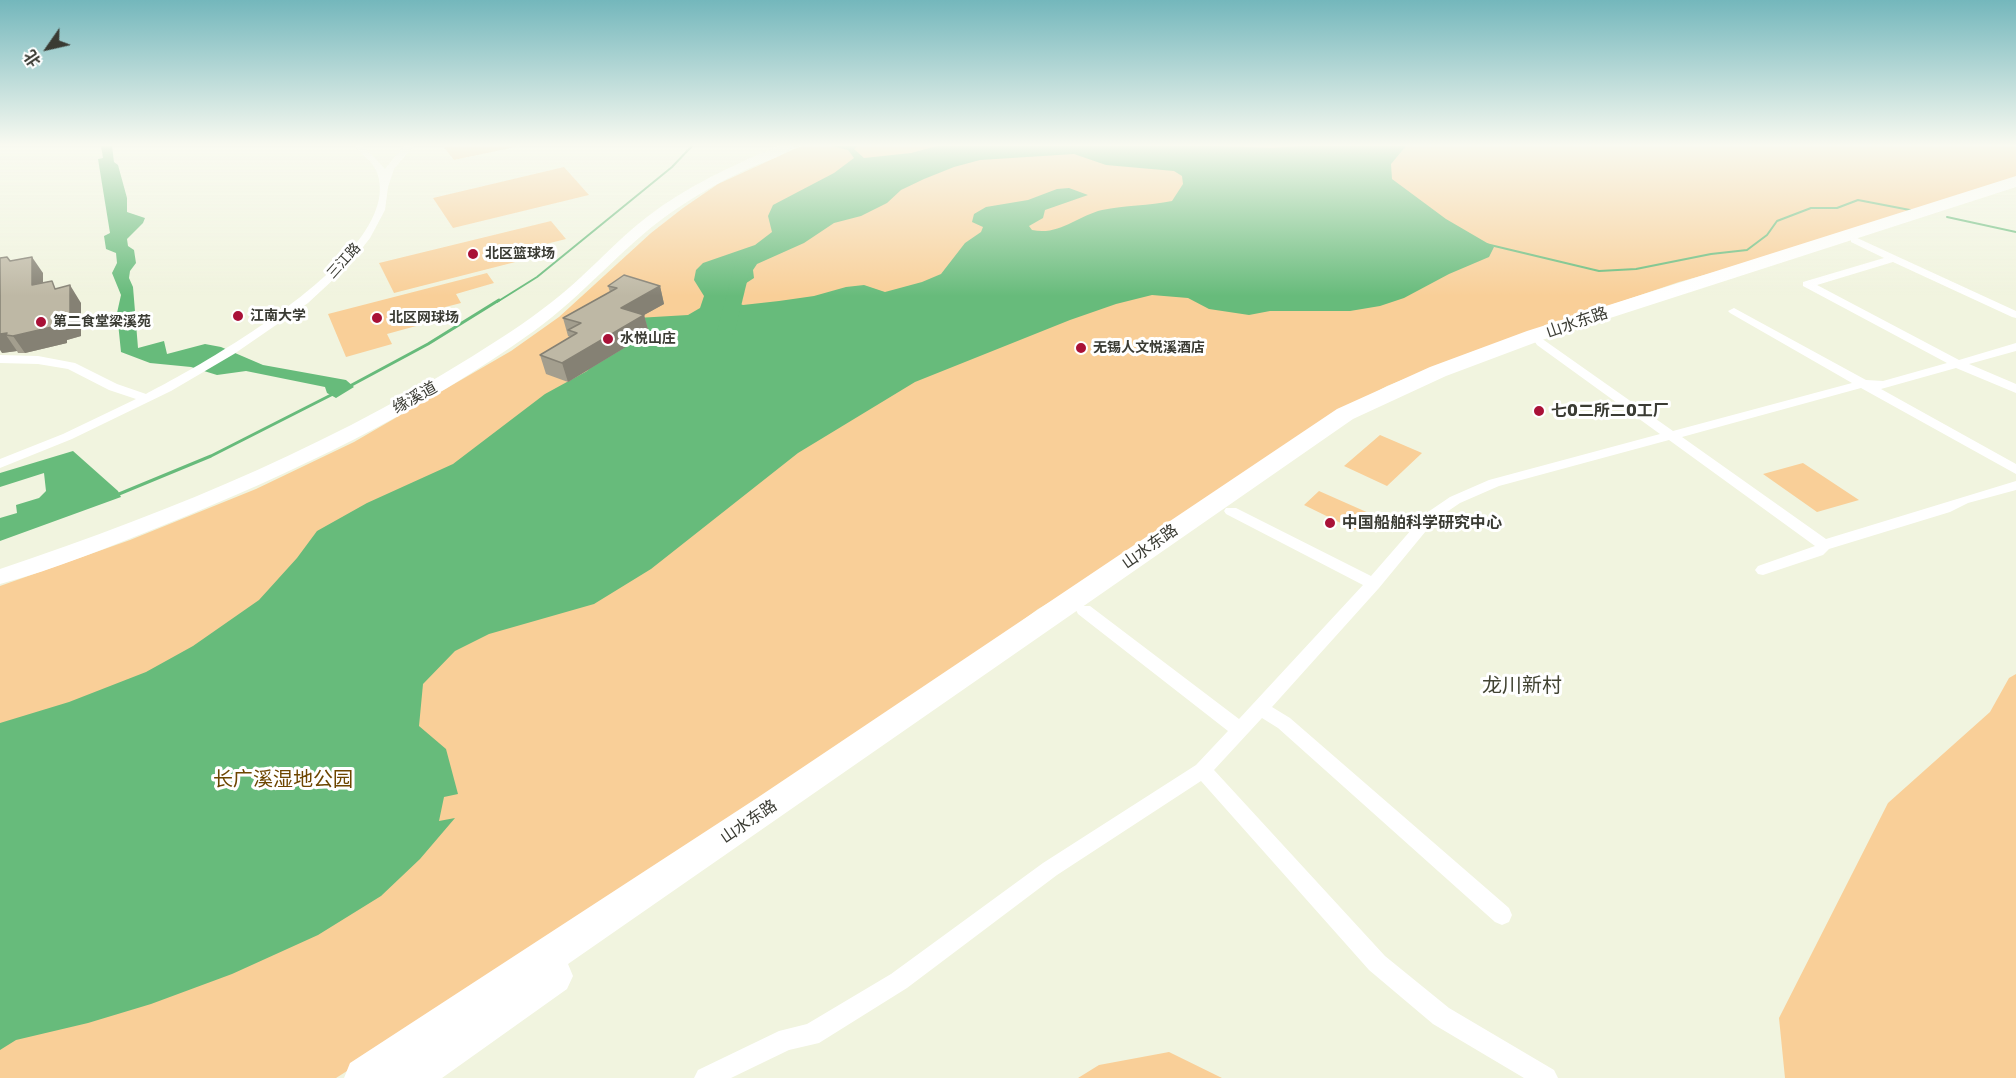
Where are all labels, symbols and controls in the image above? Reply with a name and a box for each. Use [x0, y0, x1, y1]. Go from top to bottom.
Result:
north arrow [18, 18, 78, 78]
text: 北 [20, 46, 45, 70]
street label: 三江路 [324, 240, 364, 282]
place label: 北区篮球场 [485, 246, 555, 262]
marker: 北区篮球场 [466, 247, 480, 261]
street label: 山水东路 [1544, 304, 1610, 342]
place label: 江南大学 [250, 308, 306, 324]
marker: 江南大学 [231, 309, 245, 323]
place label: 北区网球场 [389, 310, 459, 326]
marker: 北区网球场 [370, 311, 384, 325]
place label: 第二食堂梁溪苑 [53, 314, 151, 330]
marker: 第二食堂梁溪苑 [34, 315, 48, 329]
place label: 水悦山庄 [620, 331, 676, 347]
marker: 水悦山庄 [601, 332, 615, 346]
place label: 无锡人文悦溪酒店 [1093, 340, 1205, 356]
marker: 无锡人文悦溪酒店 [1074, 341, 1088, 355]
street label: 缘溪道 [389, 378, 441, 418]
place label: 七0二所二0工厂 [1551, 401, 1669, 421]
marker: 七0二所二0工厂 [1532, 404, 1546, 418]
place label: 中国船舶科学研究中心 [1342, 513, 1502, 533]
marker: 中国船舶科学研究中心 [1323, 516, 1337, 530]
street label: 山水东路 [1118, 521, 1182, 573]
district label: 龙川新村 [1482, 674, 1562, 698]
park label: 长广溪湿地公园 [213, 768, 353, 792]
street label: 山水东路 [717, 796, 781, 848]

